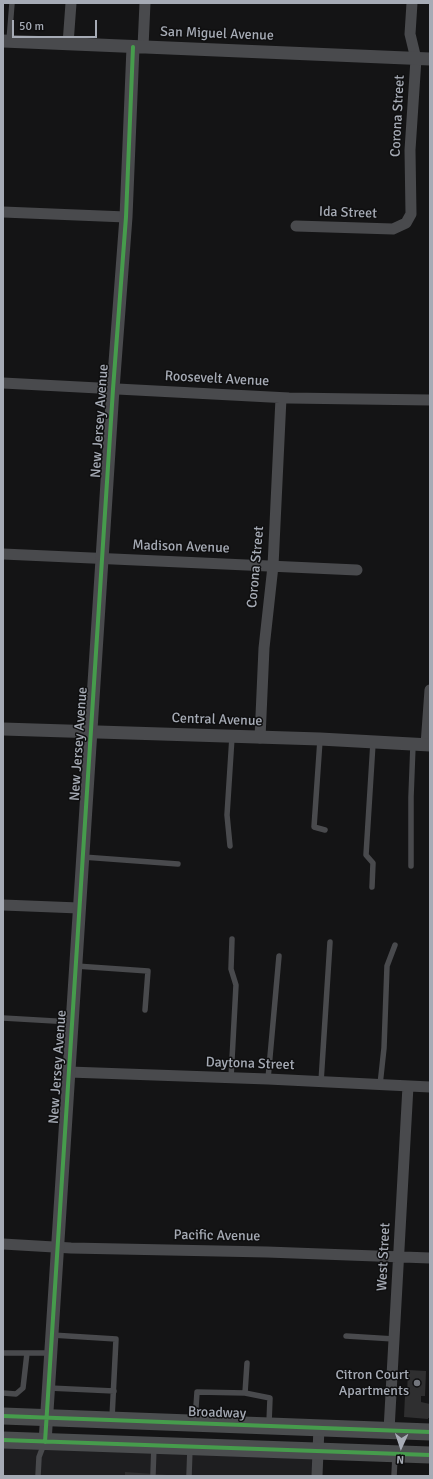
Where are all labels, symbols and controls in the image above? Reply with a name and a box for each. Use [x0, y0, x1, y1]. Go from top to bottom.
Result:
scale bar [14, 12, 99, 38]
text: 50 m [19, 19, 44, 34]
street label: San Miguel Avenue [160, 24, 274, 44]
street label: Corona Street [387, 75, 409, 157]
street label: Ida Street [319, 204, 377, 222]
street label: New Jersey Avenue [88, 363, 112, 479]
street label: Roosevelt Avenue [164, 368, 270, 390]
street label: Corona Street [244, 525, 268, 609]
street label: Madison Avenue [132, 537, 230, 557]
street label: New Jersey Avenue [67, 686, 91, 802]
street label: Central Avenue [171, 710, 263, 730]
street label: New Jersey Avenue [46, 1009, 70, 1125]
street label: Daytona Street [205, 1054, 295, 1074]
street label: West Street [374, 1222, 394, 1292]
street label: Pacific Avenue [173, 1227, 261, 1245]
place label: Citron Court Apartments [335, 1367, 409, 1400]
marker: Citron Court Apartments [412, 1378, 422, 1388]
street label: Broadway [188, 1404, 246, 1422]
north arrow [381, 1427, 421, 1467]
text: N [396, 1453, 405, 1466]

